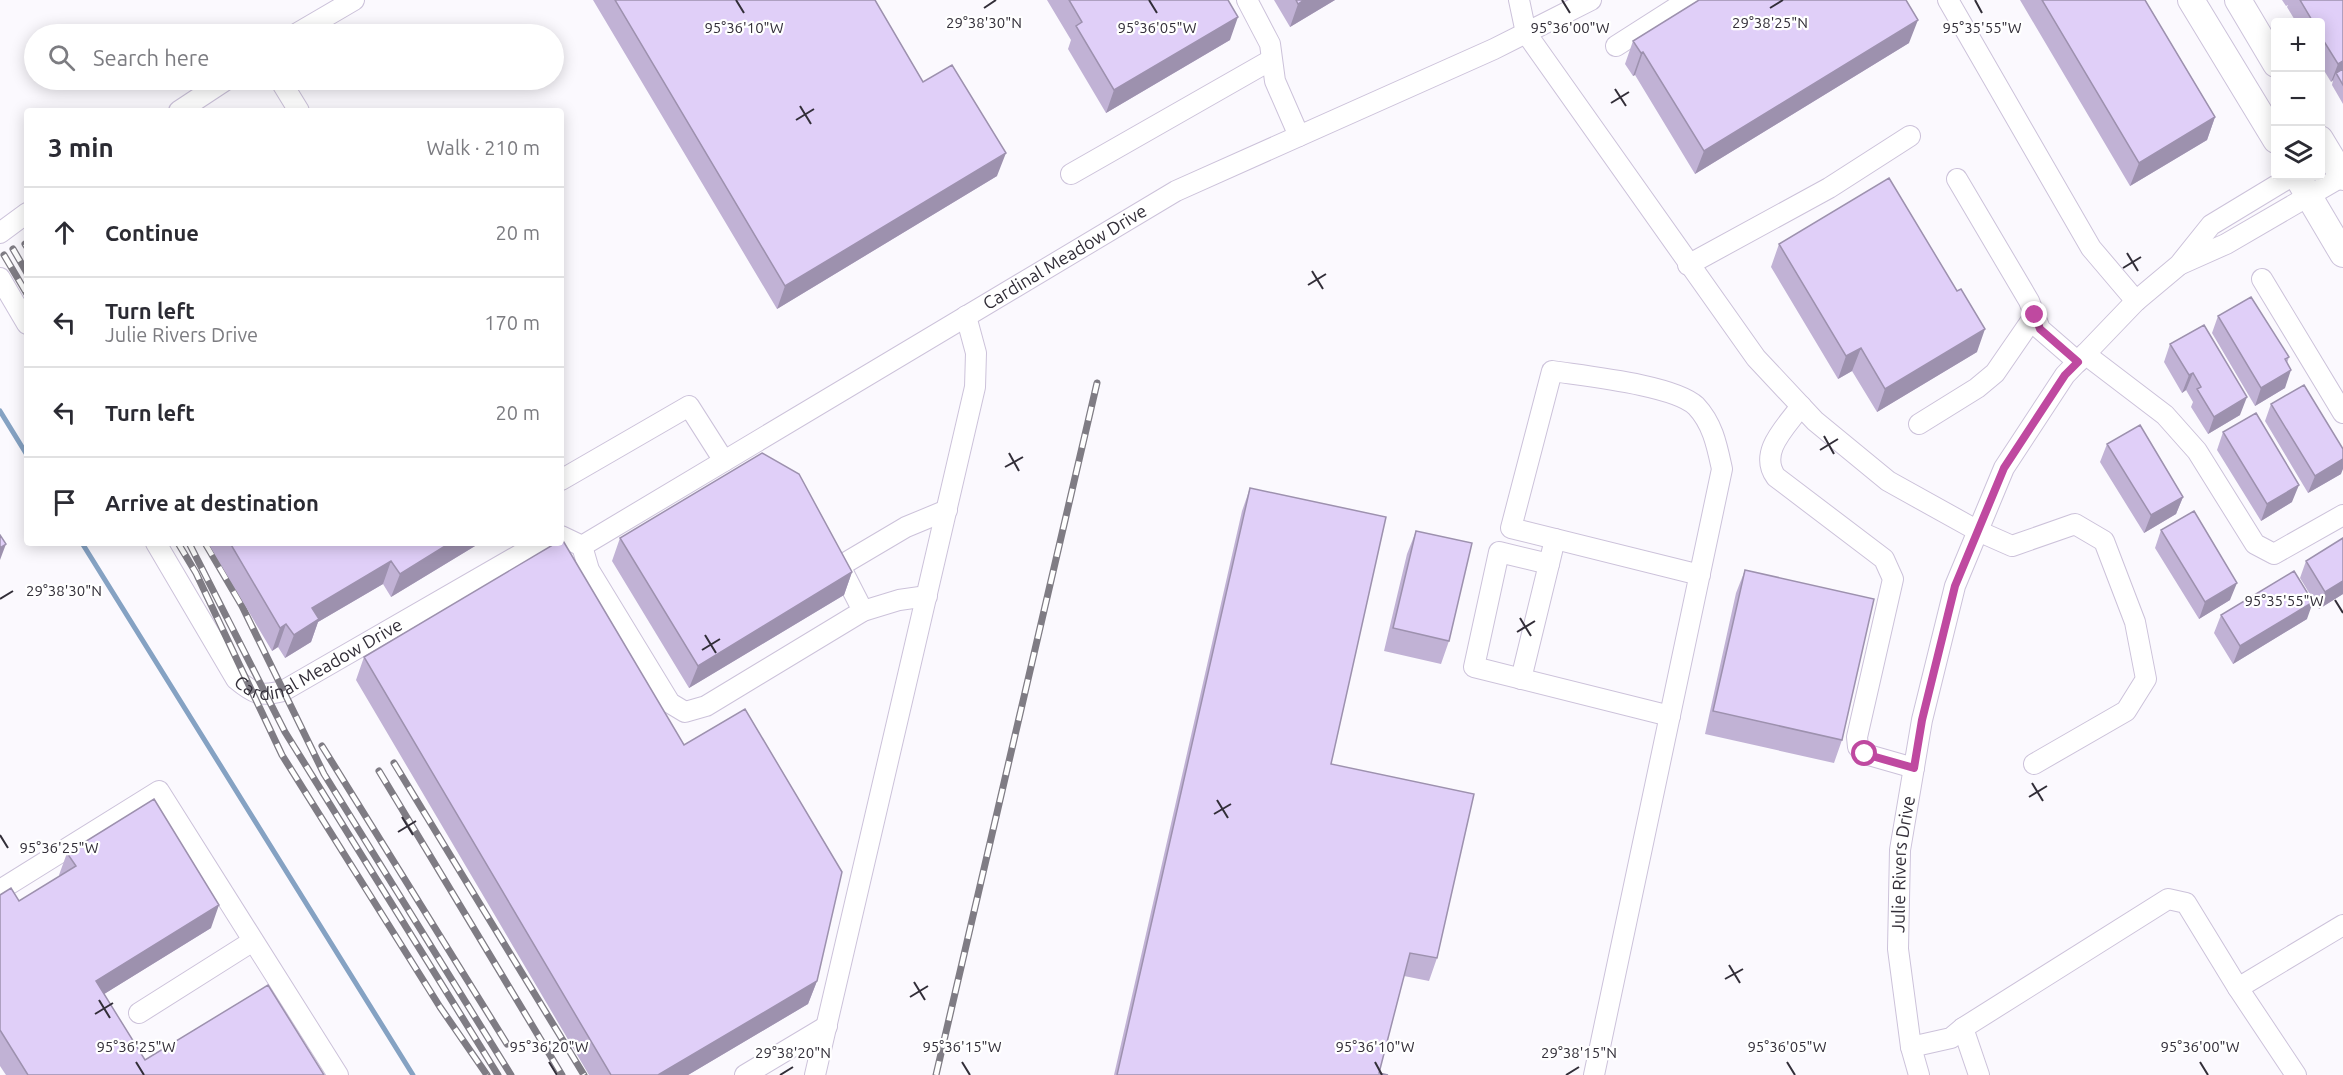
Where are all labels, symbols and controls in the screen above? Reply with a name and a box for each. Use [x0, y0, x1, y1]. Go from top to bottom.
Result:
text: 29°38'30"N [946, 14, 1022, 31]
text: 29°38'25"N [1732, 14, 1808, 31]
map controls [2271, 18, 2325, 180]
button: + [2271, 18, 2325, 72]
text: 95°36'10"W [704, 19, 784, 36]
text: 95°36'05"W [1117, 19, 1197, 36]
text: 95°36'00"W [1530, 19, 1610, 36]
text: 95°35'55"W [1942, 19, 2022, 36]
search box [24, 24, 564, 90]
icon: search [45, 41, 78, 74]
text: Search here [93, 45, 209, 70]
button: − [2271, 72, 2325, 126]
button: layers [2271, 126, 2325, 180]
text: 3 min [48, 133, 114, 162]
text: Walk · 210 m [427, 136, 540, 159]
street label: Cardinal Meadow Drive [979, 200, 1150, 313]
icon: ahead [48, 216, 81, 249]
text: Continue [105, 220, 199, 245]
text: 20 m [496, 221, 540, 244]
text: Turn left [105, 298, 195, 323]
route end [2021, 301, 2047, 327]
icon: left [48, 306, 81, 339]
text: 170 m [484, 311, 540, 334]
text: Julie Rivers Drive [105, 323, 258, 346]
icon: left [48, 396, 81, 429]
text: Turn left [105, 400, 195, 425]
text: 20 m [496, 401, 540, 424]
icon: arrive [48, 486, 81, 519]
text: Arrive at destination [105, 490, 319, 515]
text: 29°38'30"N [26, 582, 102, 599]
text: 95°35'55"W [2244, 592, 2324, 609]
street label: Cardinal Meadow Drive [231, 614, 405, 703]
route start [1851, 740, 1877, 766]
street label: Julie Rivers Drive [1887, 794, 1918, 933]
text: 95°36'25"W [19, 839, 99, 856]
text: 95°36'25"W [96, 1038, 176, 1055]
text: 95°36'20"W [509, 1038, 589, 1055]
text: 95°36'15"W [922, 1038, 1002, 1055]
text: 95°36'10"W [1335, 1038, 1415, 1055]
text: 95°36'05"W [1747, 1038, 1827, 1055]
text: 95°36'00"W [2160, 1038, 2240, 1055]
text: 29°38'20"N [755, 1044, 831, 1061]
text: 29°38'15"N [1541, 1044, 1617, 1061]

